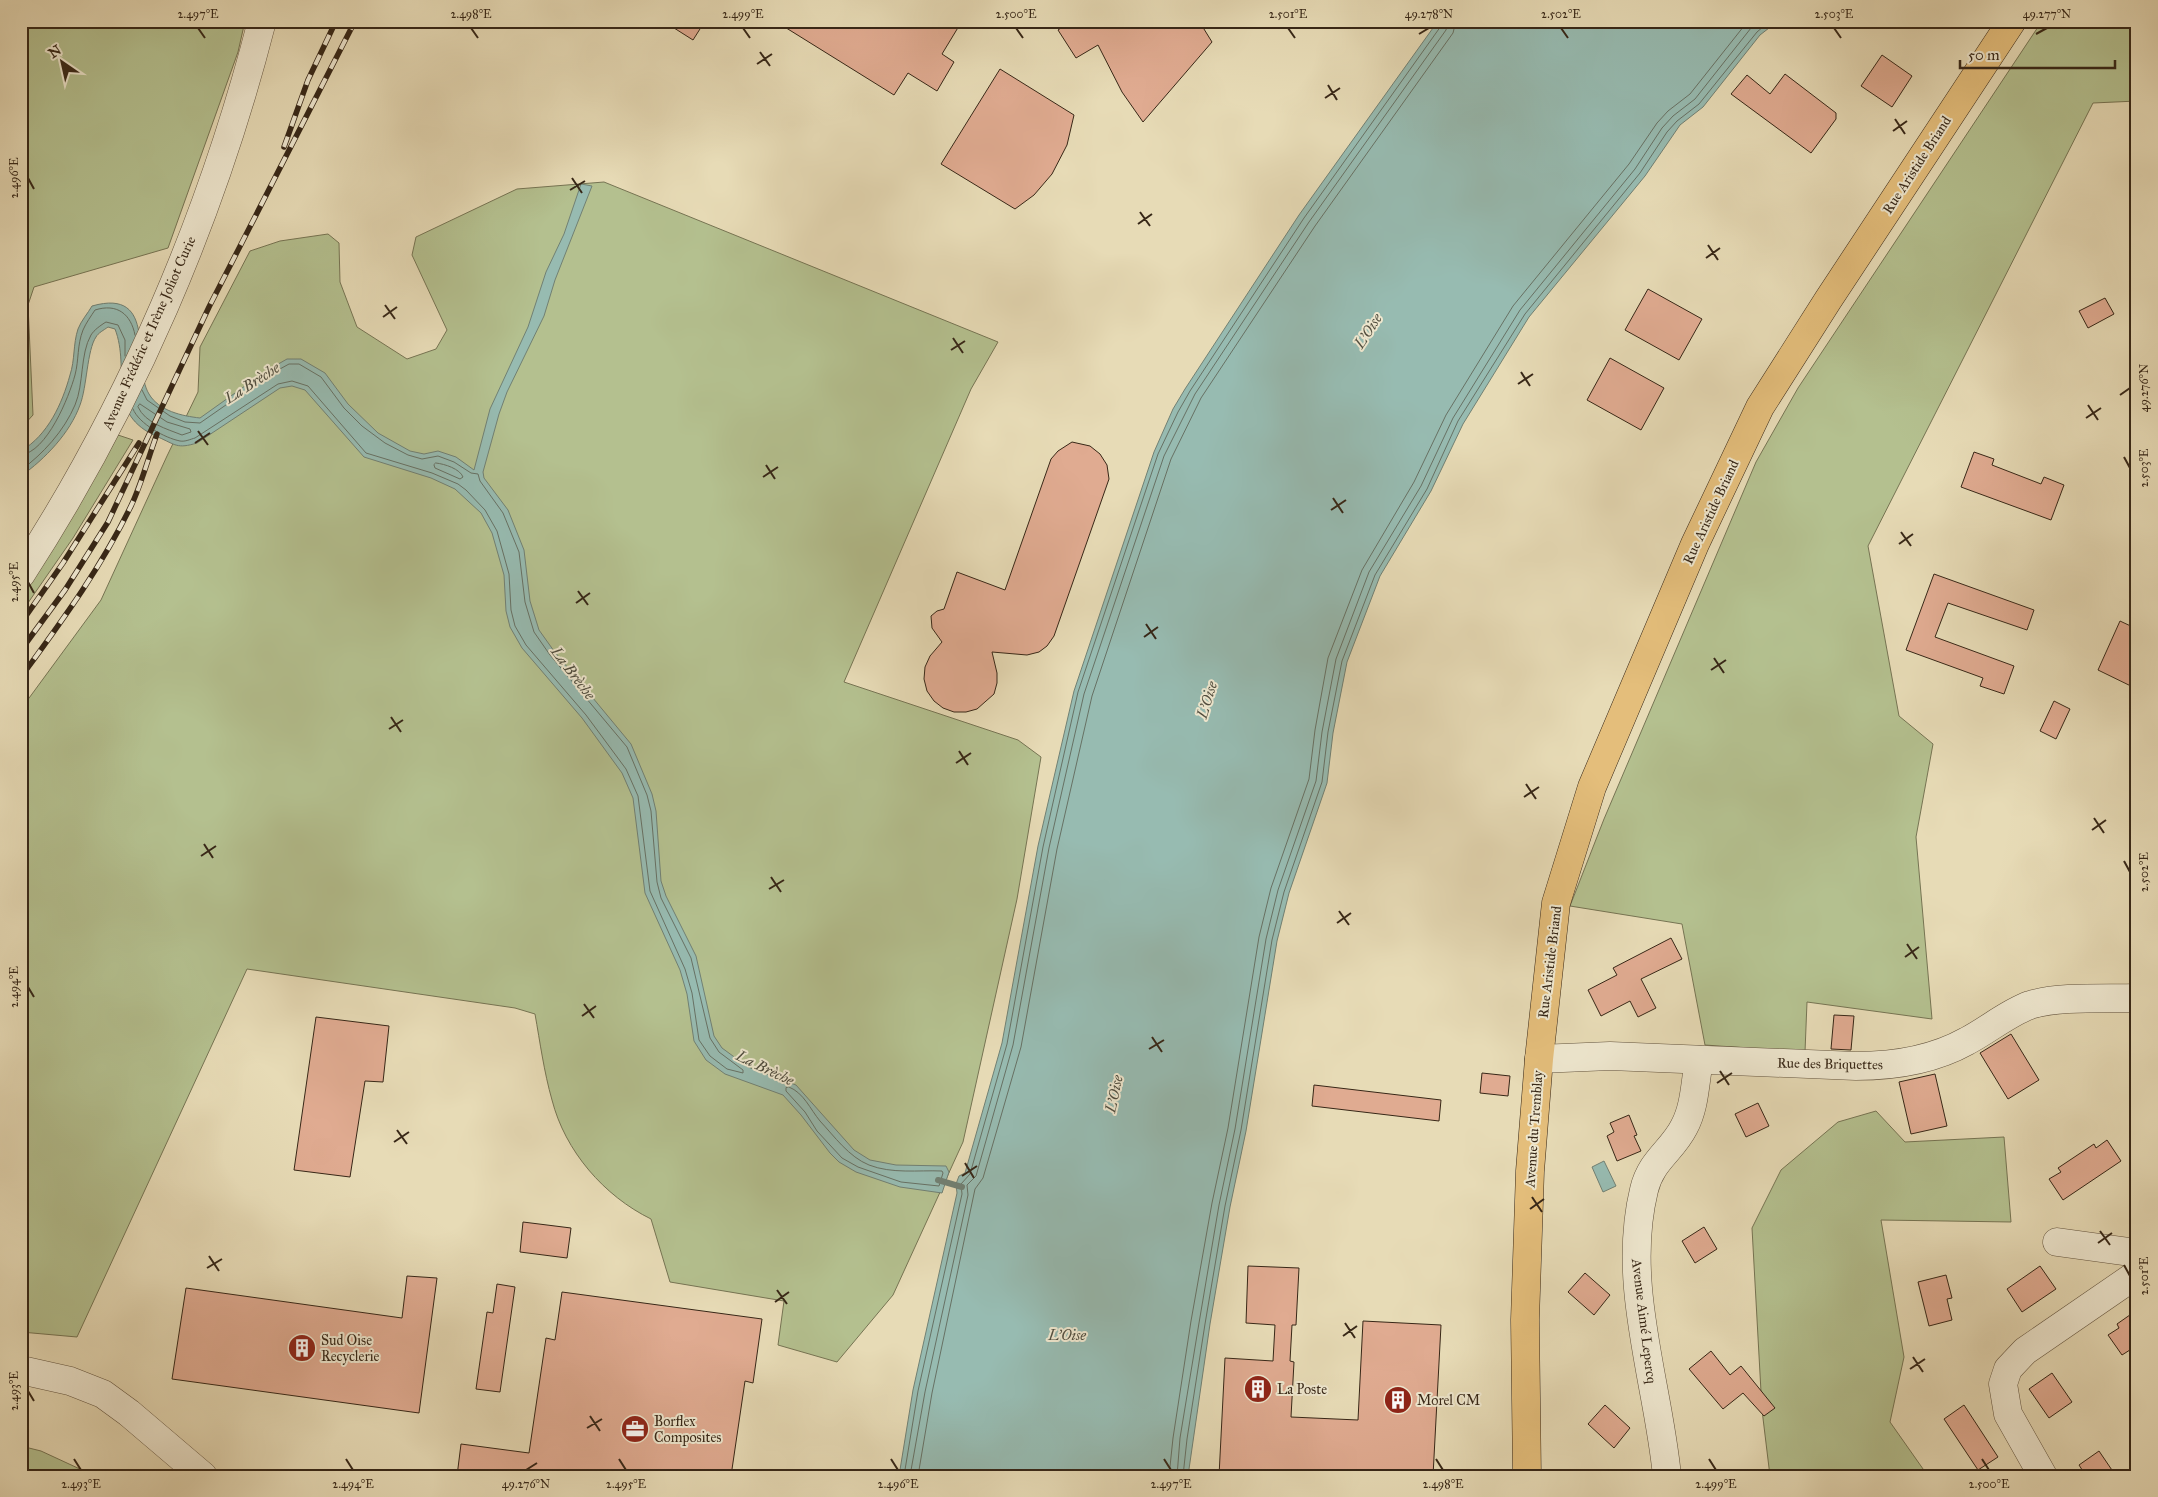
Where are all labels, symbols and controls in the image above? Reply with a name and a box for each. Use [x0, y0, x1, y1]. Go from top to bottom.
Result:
text: 2.497°E [177, 7, 219, 21]
text: 2.498°E [450, 7, 492, 21]
text: 2.499°E [722, 7, 764, 21]
text: 2.500°E [996, 7, 1037, 21]
text: 2.501°E [1269, 7, 1308, 21]
text: 49.278°N [1405, 7, 1453, 21]
text: 2.502°E [1541, 7, 1581, 21]
text: 2.503°E [1815, 7, 1854, 21]
text: 49.277°N [2023, 7, 2071, 21]
north arrow [38, 38, 88, 88]
scale bar [1960, 38, 2116, 70]
text: N [45, 41, 65, 62]
text: 50 m [1968, 46, 2000, 64]
street label: Rue Aristide Briand [1879, 113, 1955, 217]
text: 2.496°E [7, 157, 21, 199]
street label: Avenue Frédéric et Irène Joliot Curie [98, 234, 200, 434]
water label: L'Oise [1350, 310, 1386, 353]
water label: La Brèche [220, 358, 283, 408]
text: 49.276°N [2137, 364, 2151, 412]
text: 2.503°E [2137, 448, 2151, 487]
street label: Rue Aristide Briand [1679, 457, 1743, 567]
text: 2.495°E [7, 561, 21, 602]
water label: La Brèche [547, 642, 599, 703]
water label: L'Oise [1193, 679, 1221, 722]
text: 2.502°E [2137, 852, 2151, 892]
street label: Rue Aristide Briand [1535, 905, 1565, 1019]
text: 2.494°E [7, 966, 21, 1008]
water label: La Brèche [732, 1046, 797, 1090]
street label: Rue des Briquettes [1777, 1055, 1883, 1074]
street label: Avenue du Tremblay [1521, 1069, 1547, 1189]
water label: L'Oise [1101, 1073, 1127, 1115]
text: 2.501°E [2137, 1256, 2151, 1295]
street label: Avenue Aimé Lepercq [1627, 1257, 1660, 1385]
water label: L’Oise [1047, 1326, 1086, 1344]
place label: Sud Oise Recyclerie [321, 1332, 379, 1365]
building icon: Sud Oise Recyclerie [287, 1333, 317, 1363]
text: 2.493°E [7, 1371, 21, 1411]
building icon: La Poste [1243, 1374, 1273, 1404]
place label: La Poste [1277, 1381, 1327, 1398]
building icon: Morel CM [1383, 1385, 1413, 1415]
place label: Morel CM [1417, 1392, 1480, 1409]
place label: Borflex Composites [654, 1413, 721, 1446]
office icon: Borflex Composites [620, 1414, 650, 1444]
text: 2.493°E [61, 1477, 101, 1491]
text: 2.494°E [332, 1477, 374, 1491]
text: 49.276°N [502, 1477, 550, 1491]
text: 2.495°E [606, 1477, 647, 1491]
text: 2.496°E [878, 1477, 919, 1491]
text: 2.497°E [1150, 1477, 1192, 1491]
text: 2.498°E [1422, 1477, 1464, 1491]
text: 2.499°E [1695, 1477, 1737, 1491]
text: 2.500°E [1969, 1477, 2010, 1491]

